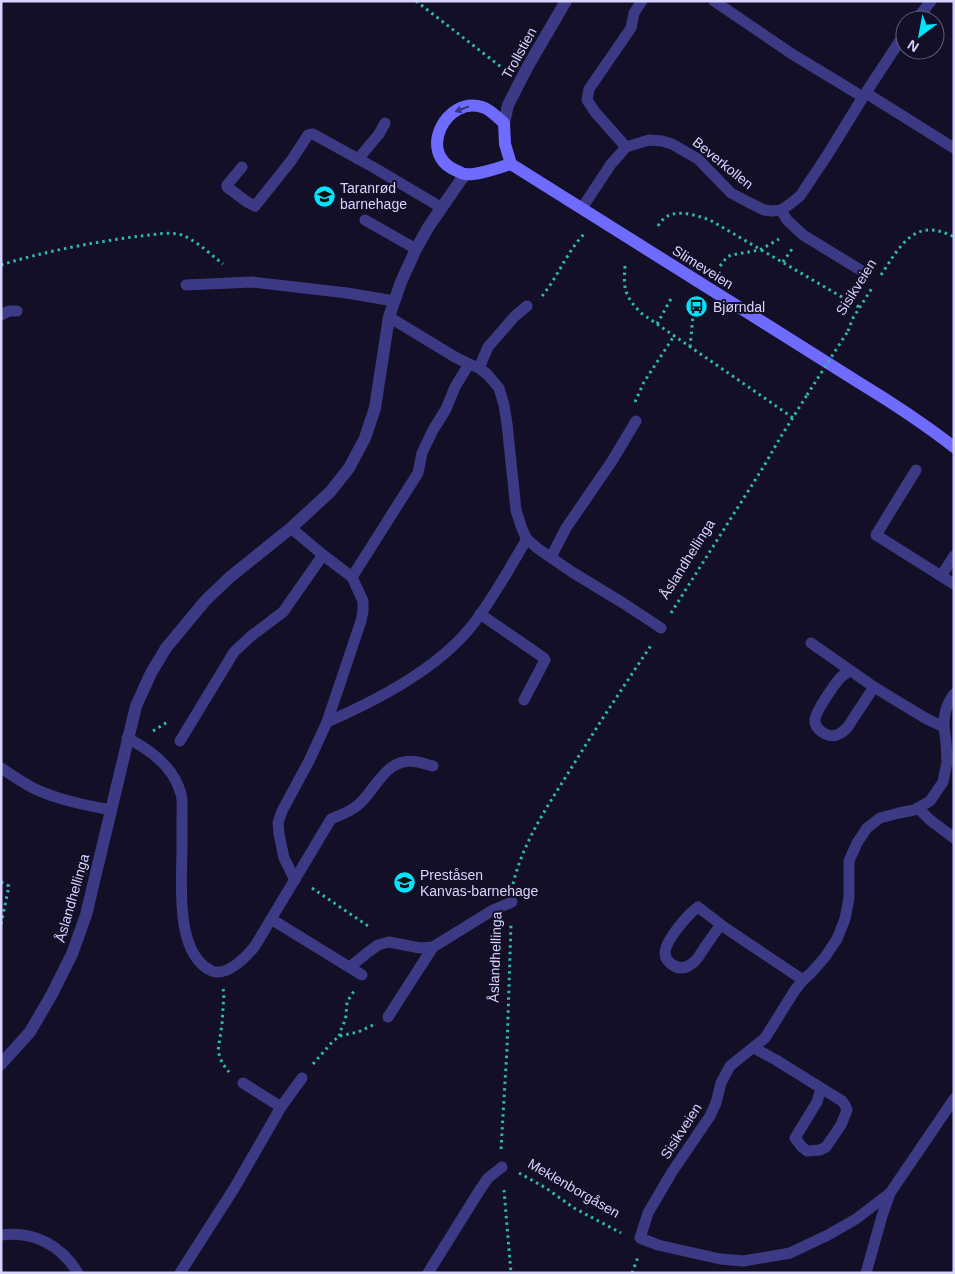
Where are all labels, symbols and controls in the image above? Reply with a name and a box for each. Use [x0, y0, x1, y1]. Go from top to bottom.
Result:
north arrow [895, 10, 945, 60]
street label: Trollstien [498, 25, 540, 81]
text: N [905, 37, 922, 55]
one-way arrow [454, 105, 469, 113]
street label: Beverkollen [690, 134, 756, 192]
place label: Taranrød barnehage [340, 180, 407, 212]
school or university icon: Taranrød barnehage [312, 184, 336, 208]
street label: Slimeveien [670, 242, 736, 292]
street label: Sisikveien [833, 256, 879, 318]
bus stop icon: Bjørndal [685, 295, 709, 319]
place label: Bjørndal [713, 299, 765, 315]
street label: Åslandhellinga [656, 516, 718, 602]
street label: Åslandhellinga [52, 852, 92, 944]
place label: Preståsen Kanvas-barnehage [420, 867, 539, 899]
school or university icon: Preståsen Kanvas-barnehage [392, 871, 416, 895]
street label: Åslandhellinga [485, 911, 505, 1003]
street label: Sisikveien [657, 1100, 705, 1162]
street label: Meklenborgåsen [525, 1155, 623, 1221]

